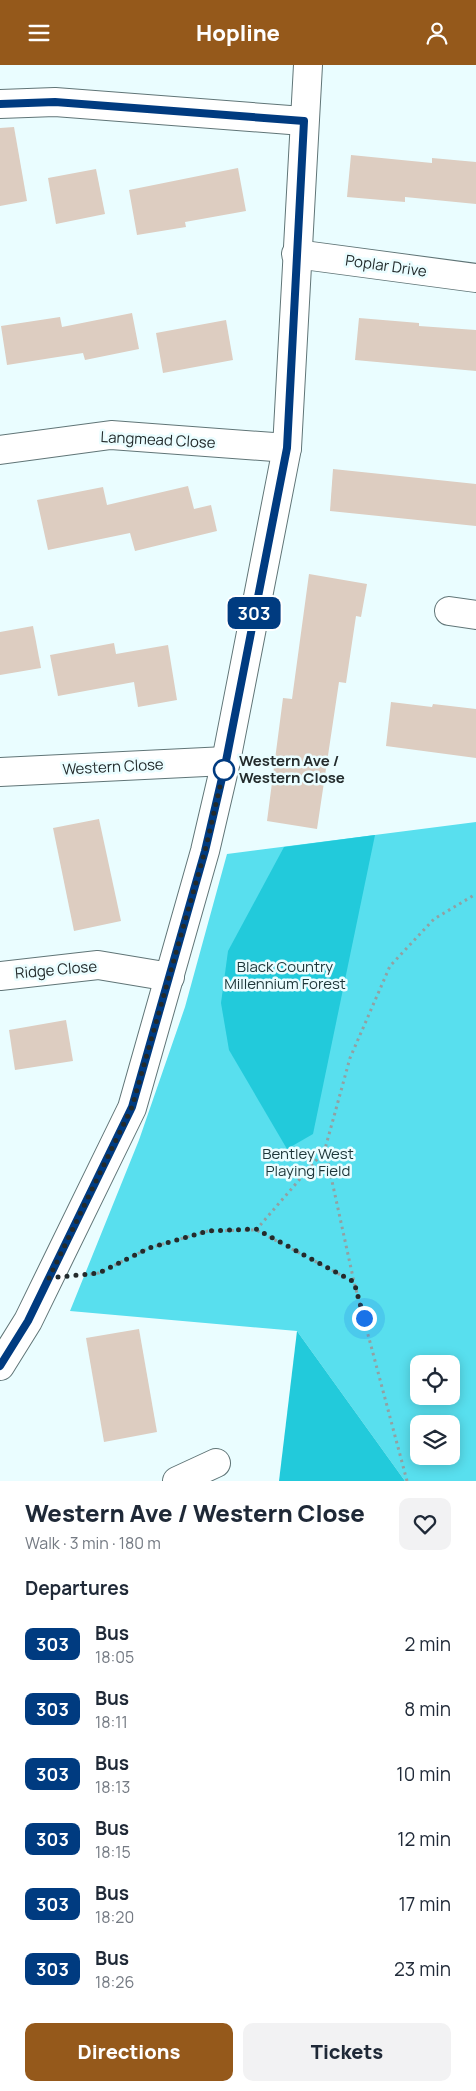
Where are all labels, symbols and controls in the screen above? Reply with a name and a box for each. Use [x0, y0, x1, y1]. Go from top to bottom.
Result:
text: Hopline [196, 18, 280, 48]
icon: menu [25, 19, 53, 47]
icon: person [423, 19, 451, 47]
street label: Poplar Drive [344, 249, 428, 282]
street label: Langmead Close [100, 426, 216, 453]
line badge: 303 [225, 597, 283, 629]
text: 303 [238, 601, 270, 625]
place label: Western Ave / Western Close [239, 750, 345, 788]
street label: Western Close [62, 753, 164, 780]
marker: Western Ave / Western Close [213, 759, 235, 781]
street label: Ridge Close [14, 955, 98, 984]
park label: Black Country Millennium Forest [224, 956, 346, 994]
park label: Bentley West Playing Field [262, 1143, 354, 1181]
your location [352, 1306, 377, 1331]
map controls [410, 1355, 460, 1465]
button: locate [410, 1355, 460, 1405]
button: layers [410, 1415, 460, 1465]
text: Western Ave / Western Close [25, 1496, 365, 1529]
button: heart [399, 1498, 451, 1550]
text: Walk · 3 min · 180 m [25, 1532, 161, 1554]
text: Departures [25, 1575, 129, 1601]
text: Bus [95, 1620, 129, 1646]
text: 2 min [405, 1631, 451, 1657]
text: 303 [36, 1632, 69, 1656]
text: 18:05 [95, 1646, 134, 1668]
text: Bus [95, 1685, 129, 1711]
text: 8 min [404, 1696, 451, 1722]
text: 303 [36, 1697, 69, 1721]
text: 18:11 [95, 1711, 128, 1733]
text: Bus [95, 1750, 129, 1776]
text: 10 min [396, 1761, 451, 1787]
text: 303 [36, 1762, 69, 1786]
text: 18:13 [95, 1776, 130, 1798]
text: Bus [95, 1815, 129, 1841]
text: 12 min [397, 1826, 451, 1852]
text: 303 [36, 1827, 69, 1851]
text: 18:15 [95, 1841, 131, 1863]
text: Bus [95, 1880, 129, 1906]
text: 17 min [398, 1891, 451, 1917]
text: 303 [36, 1892, 69, 1916]
text: 18:20 [95, 1906, 134, 1928]
text: Bus [95, 1945, 129, 1971]
text: 23 min [394, 1956, 451, 1982]
text: 303 [36, 1957, 69, 1981]
text: 18:26 [95, 1971, 134, 1993]
button: Directions [25, 2023, 233, 2081]
button: Tickets [243, 2023, 451, 2081]

